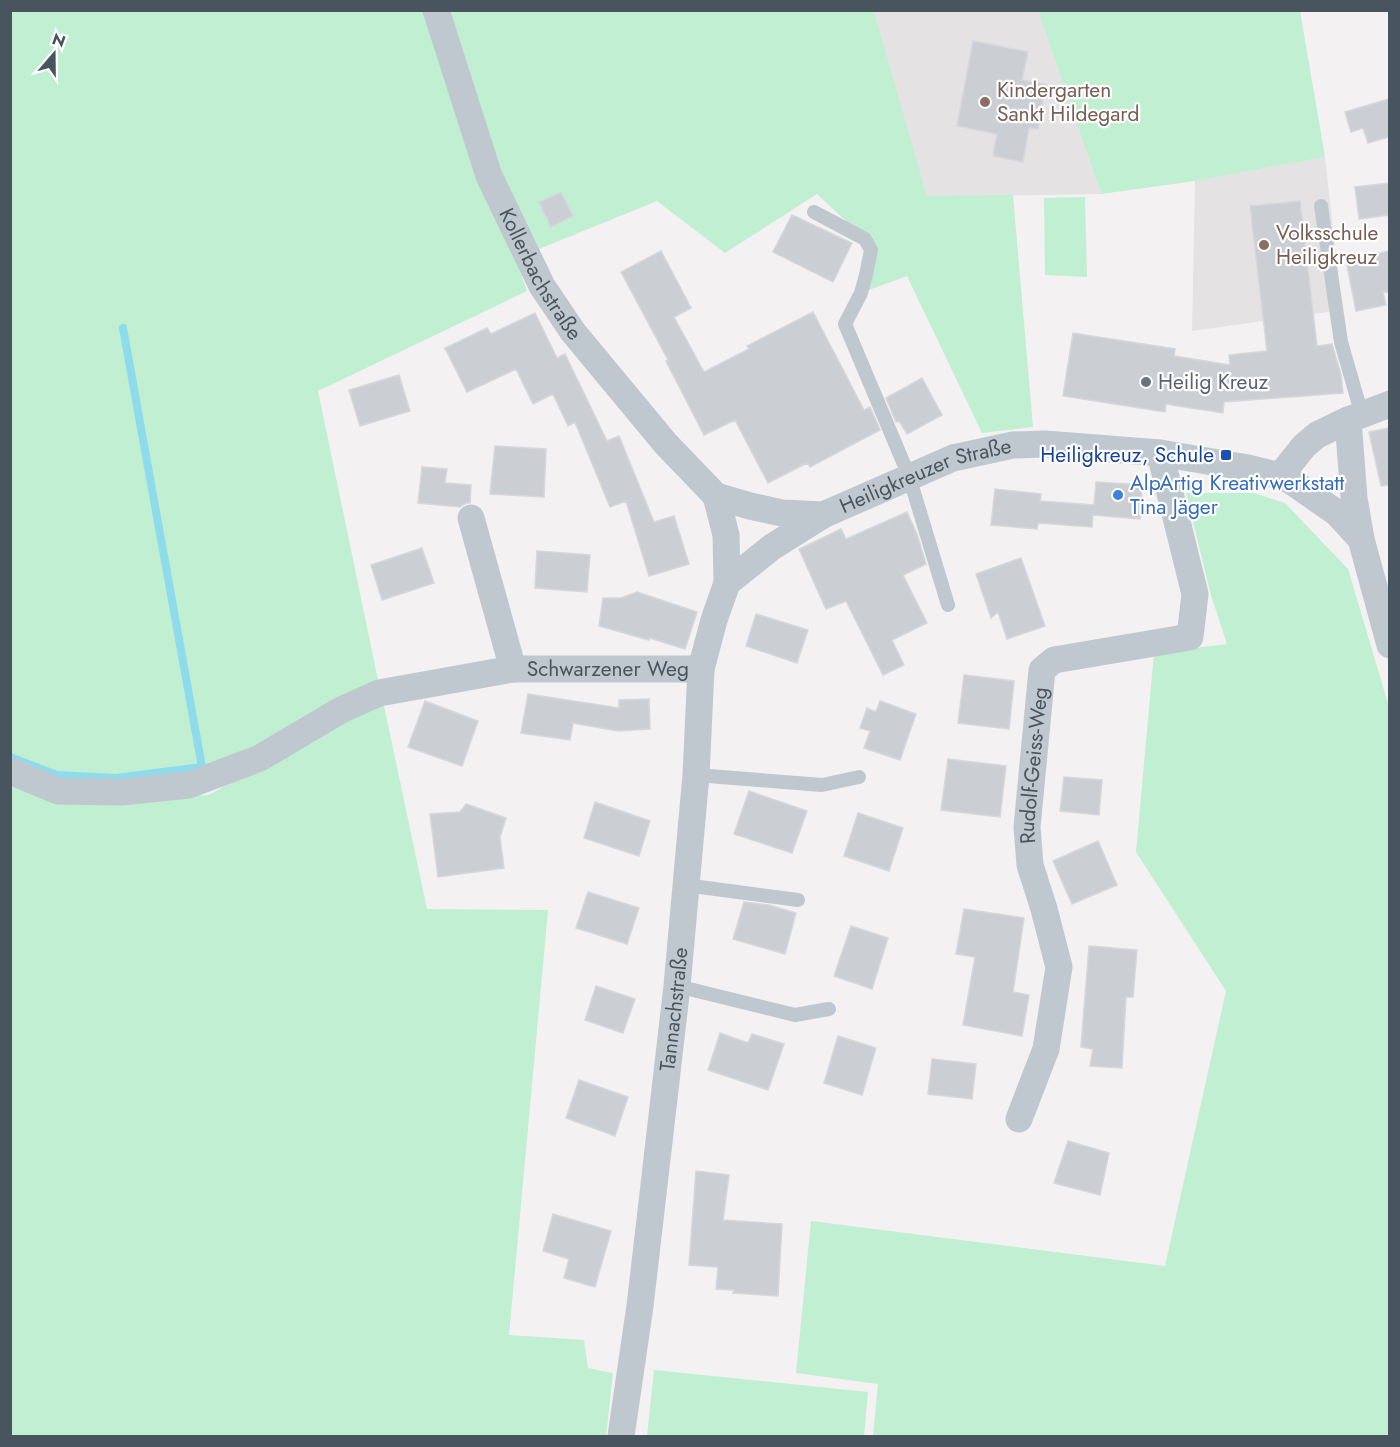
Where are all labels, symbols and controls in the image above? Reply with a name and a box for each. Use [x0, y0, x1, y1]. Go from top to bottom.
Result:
north arrow [24, 24, 84, 84]
text: N [49, 27, 69, 53]
place label: Kindergarten Sankt Hildegard [997, 75, 1140, 129]
marker: Kindergarten Sankt Hildegard [978, 95, 992, 109]
street label: Kollerbachstraße [492, 203, 589, 347]
place label: Volksschule Heiligkreuz [1276, 218, 1379, 272]
marker: Volksschule Heiligkreuz [1257, 238, 1271, 252]
place label: Heilig Kreuz [1158, 367, 1268, 397]
marker: Heilig Kreuz [1139, 375, 1153, 389]
street label: Heiligkreuzer Straße [835, 431, 1014, 521]
place label: Heiligkreuz, Schule [1040, 440, 1214, 470]
marker: Heiligkreuz, Schule [1219, 448, 1233, 462]
place label: AlpArtig Kreativwerkstatt Tina Jäger [1130, 468, 1344, 522]
marker: AlpArtig Kreativwerkstatt Tina Jäger [1111, 488, 1125, 502]
street label: Schwarzener Weg [527, 654, 689, 684]
street label: Rudolf-Geiss-Weg [1012, 686, 1055, 845]
street label: Tannachstraße [652, 946, 695, 1073]

